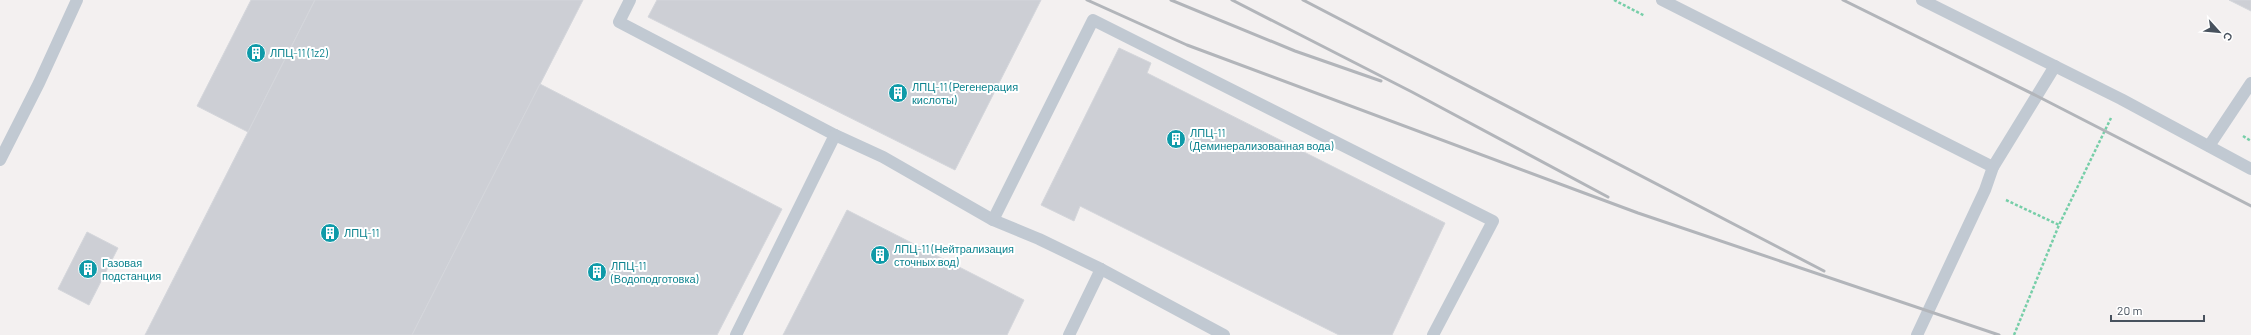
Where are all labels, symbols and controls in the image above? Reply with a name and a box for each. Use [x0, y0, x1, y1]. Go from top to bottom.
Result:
north arrow [2199, 12, 2239, 52]
text: С [2221, 30, 2236, 43]
building icon: ЛПЦ-11 (1z2) [245, 42, 267, 64]
place label: ЛПЦ-11 (1z2) [270, 46, 328, 59]
place label: ЛПЦ-11 (Регенерация кислоты) [912, 80, 1018, 106]
building icon: ЛПЦ-11 (Регенерация кислоты) [887, 82, 909, 104]
place label: ЛПЦ-11 (Деминерализованная вода) [1189, 126, 1334, 152]
building icon: ЛПЦ-11 (Деминерализованная вода) [1165, 128, 1187, 150]
building icon: ЛПЦ-11 [319, 222, 341, 244]
place label: ЛПЦ-11 [344, 226, 379, 239]
place label: ЛПЦ-11 (Нейтрализация сточных вод) [894, 242, 1014, 268]
building icon: ЛПЦ-11 (Нейтрализация сточных вод) [869, 244, 891, 266]
place label: Газовая подстанция [102, 256, 161, 282]
building icon: Газовая подстанция [77, 258, 99, 280]
place label: ЛПЦ-11 (Водоподготовка) [610, 259, 699, 285]
building icon: ЛПЦ-11 (Водоподготовка) [586, 261, 608, 283]
scale bar [2111, 297, 2204, 323]
text: 20 m [2117, 303, 2143, 317]

